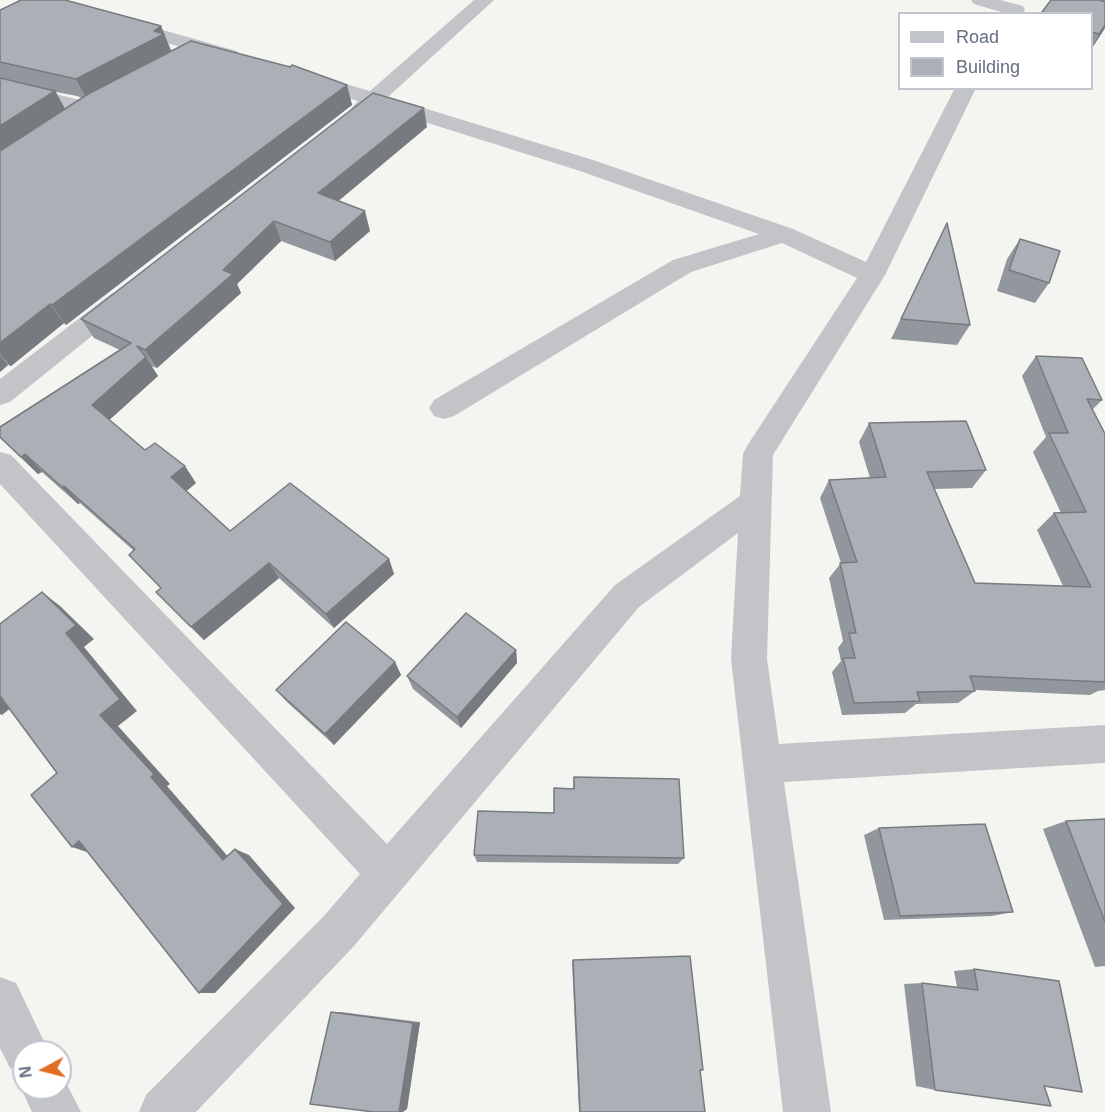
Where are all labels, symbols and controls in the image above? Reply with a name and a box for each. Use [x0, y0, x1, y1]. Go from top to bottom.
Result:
legend [898, 12, 1093, 90]
text: Road [956, 27, 999, 47]
text: Building [956, 57, 1020, 77]
north arrow [12, 1040, 72, 1100]
text: N [16, 1065, 35, 1079]

